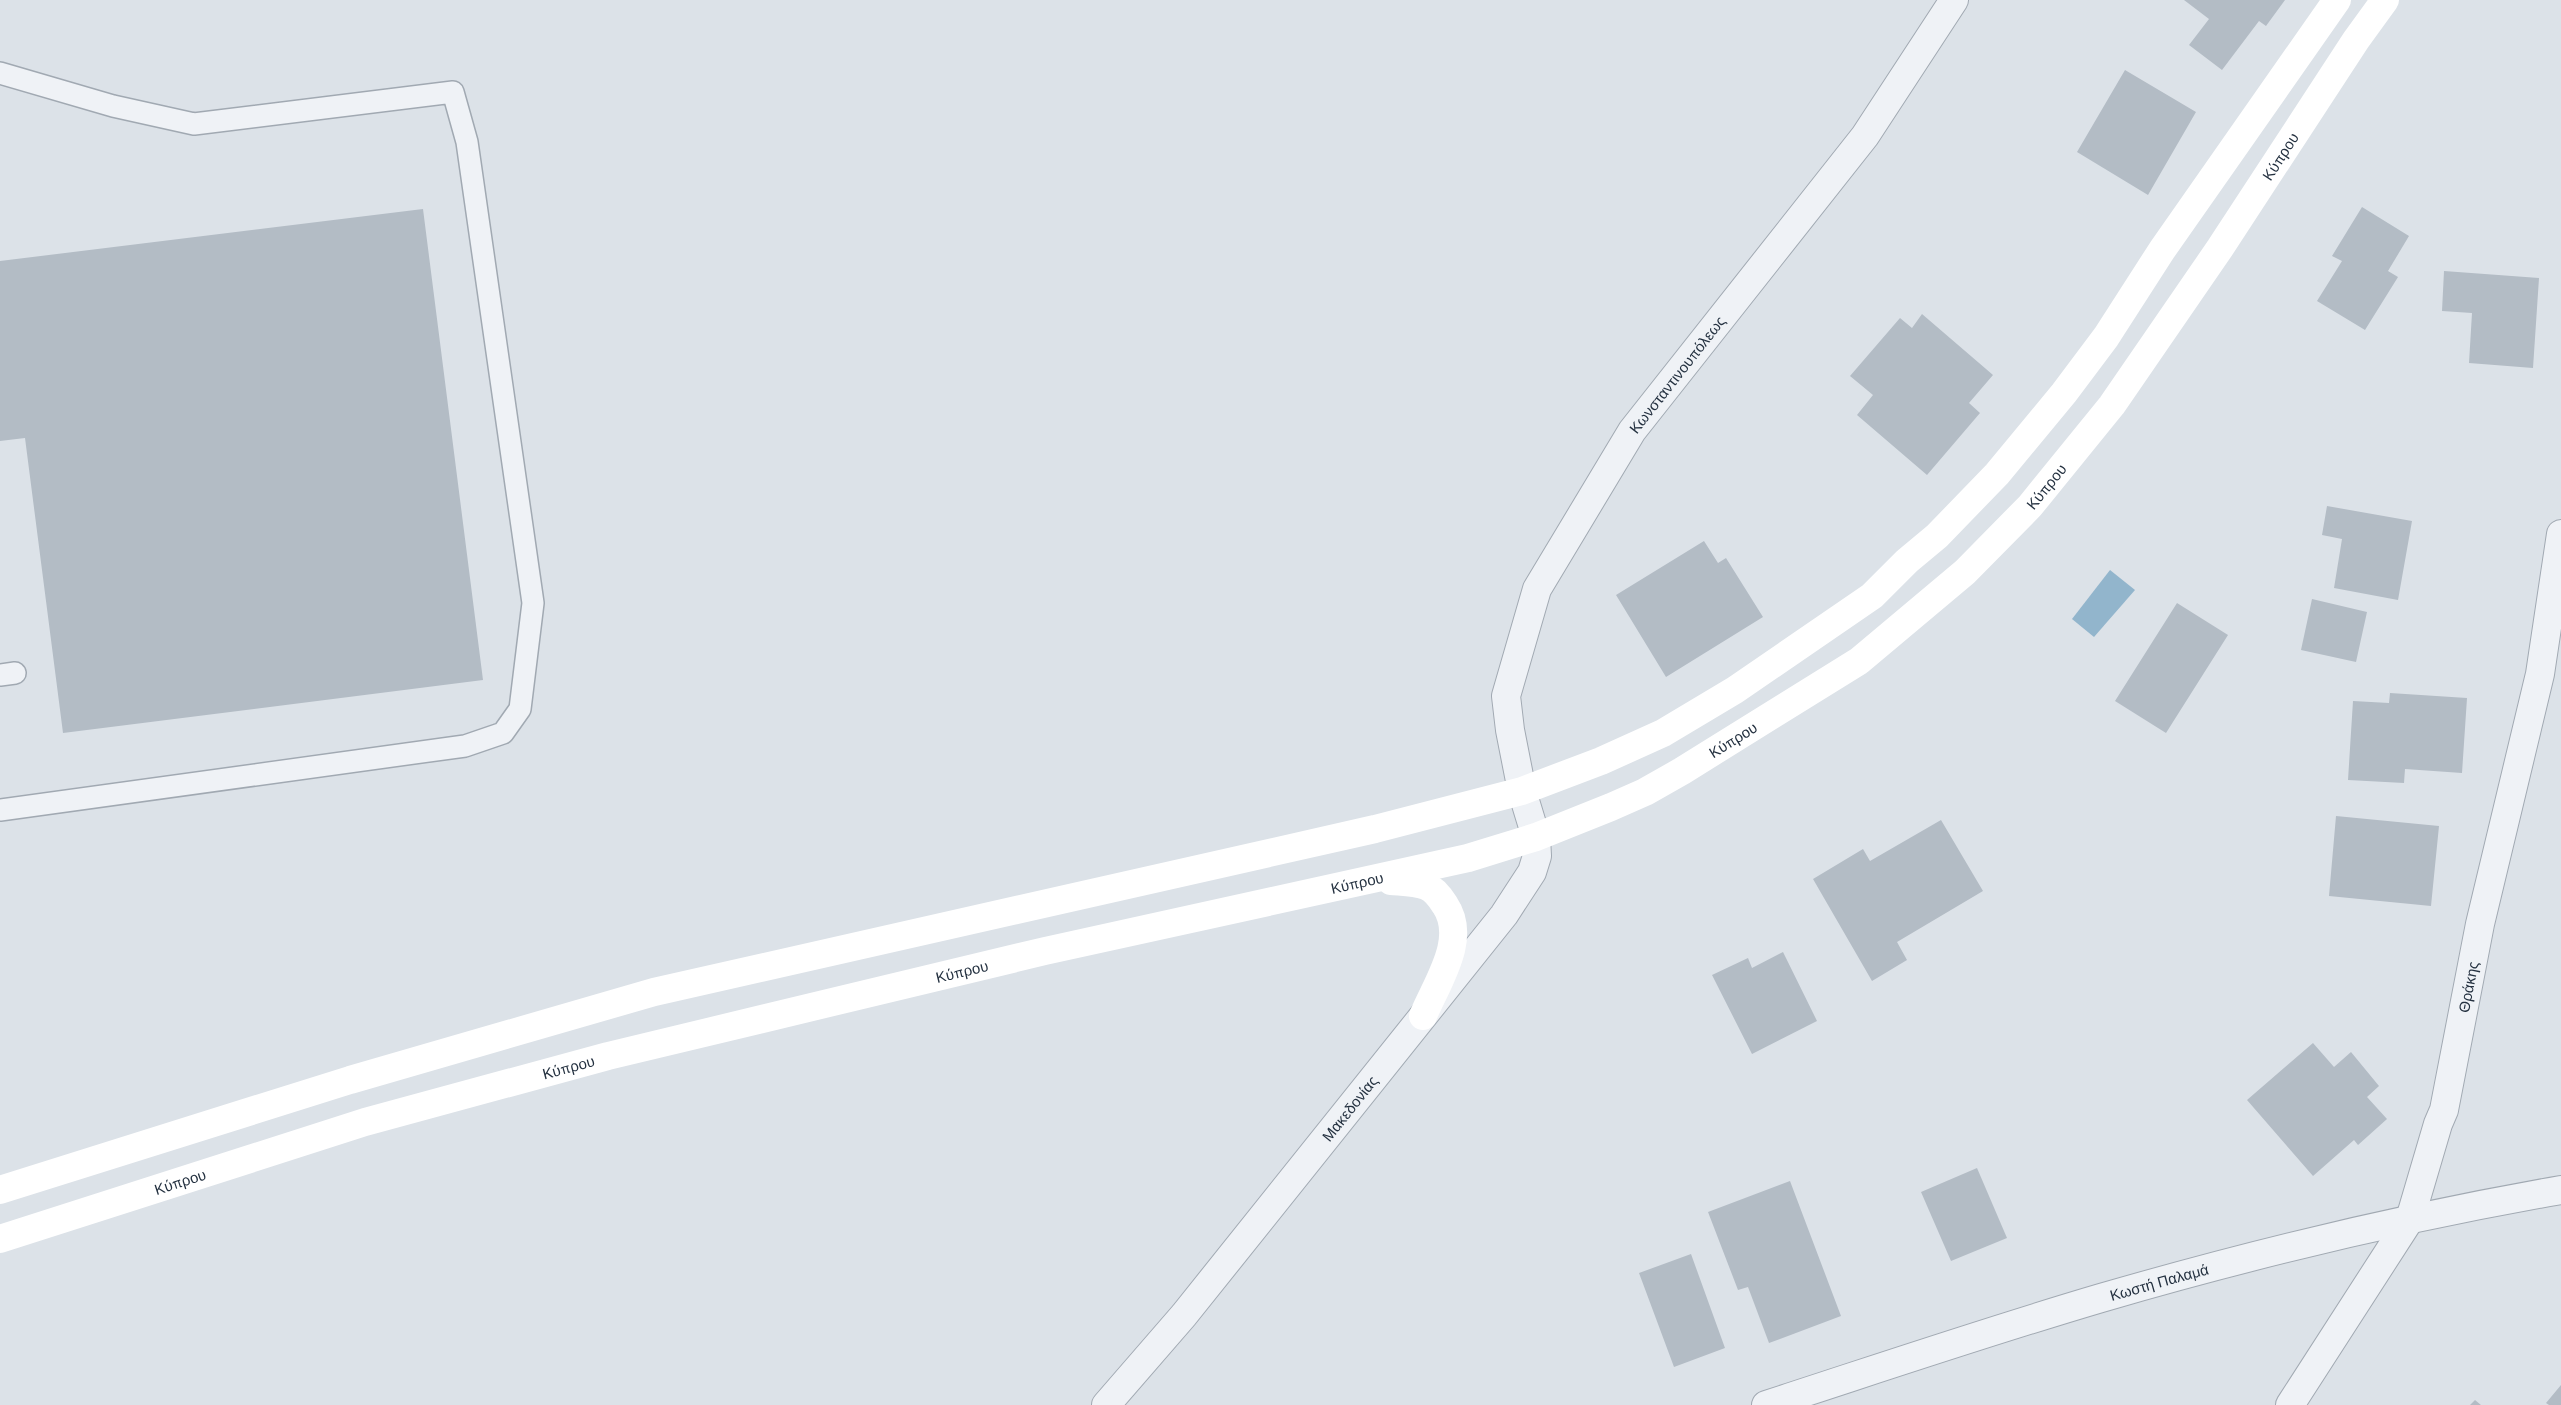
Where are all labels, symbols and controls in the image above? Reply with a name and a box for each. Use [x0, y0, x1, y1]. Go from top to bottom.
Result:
street label: Κύπρου [2257, 129, 2303, 184]
street label: Κωνσταντινουπόλεως [1625, 312, 1729, 437]
street label: Κύπρου [2022, 460, 2070, 513]
street label: Κύπρου [1705, 717, 1760, 762]
street label: Κύπρου [1329, 867, 1385, 897]
street label: Κύπρου [934, 956, 990, 986]
street label: Θράκης [2454, 960, 2482, 1014]
street label: Κύπρου [540, 1051, 597, 1083]
street label: Μακεδονίας [1317, 1071, 1382, 1145]
street label: Κύπρου [152, 1164, 208, 1198]
street label: Κωστή Παλαμά [2108, 1259, 2211, 1304]

